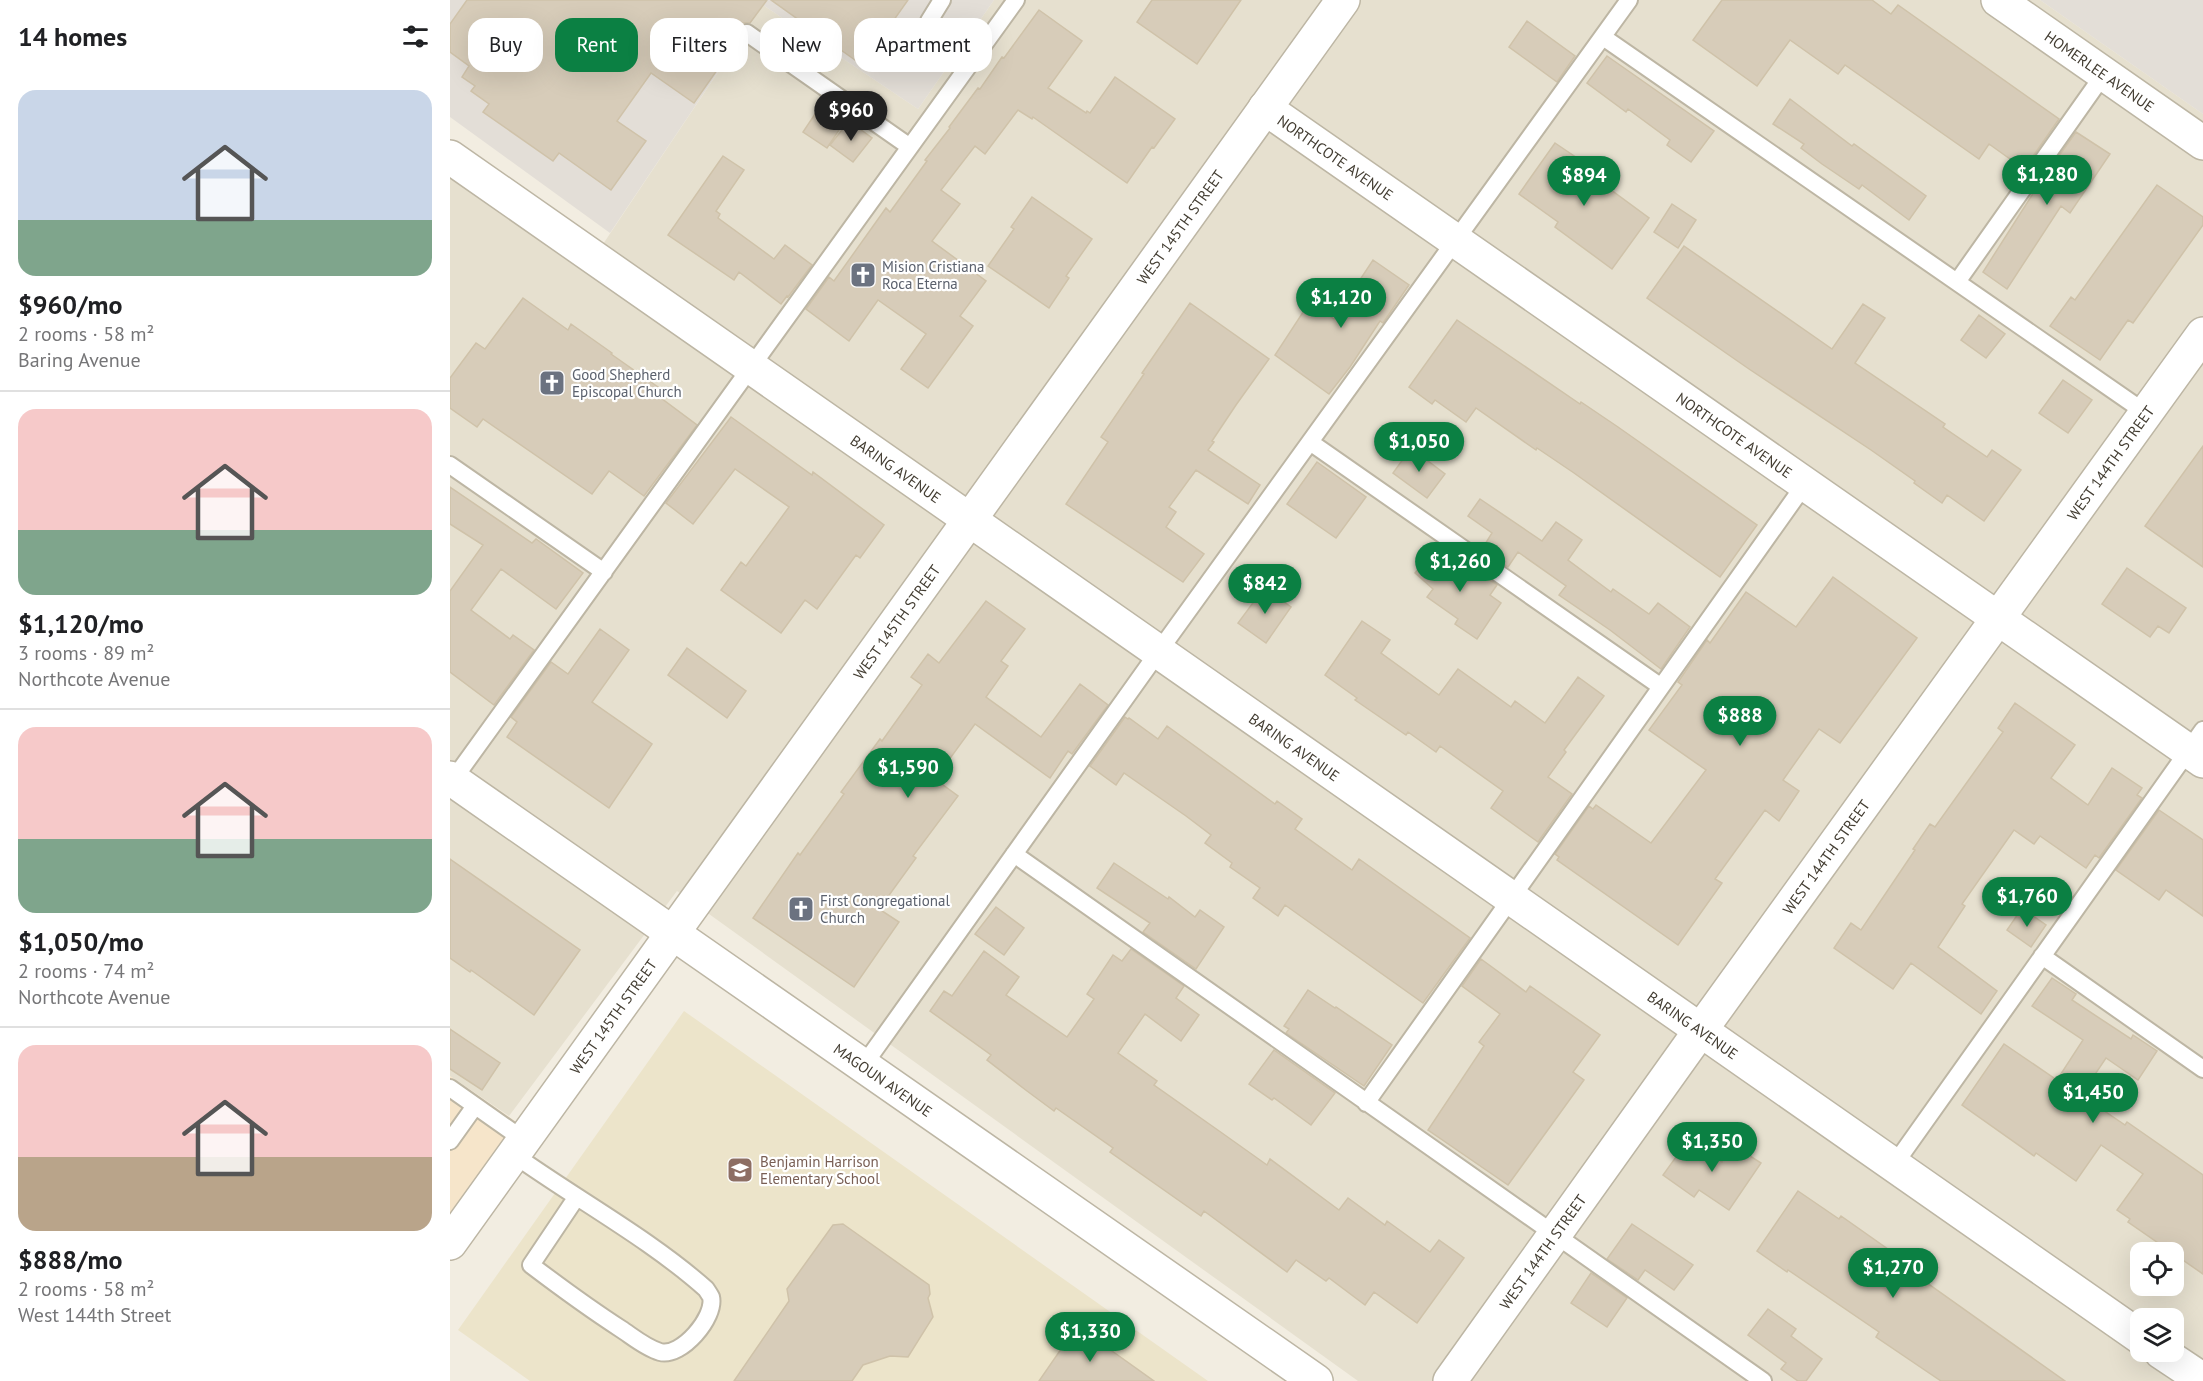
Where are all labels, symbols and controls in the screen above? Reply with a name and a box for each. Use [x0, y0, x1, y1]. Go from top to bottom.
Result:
chip: Buy [468, 18, 543, 72]
chip: Rent [555, 18, 638, 72]
chip: Filters [650, 18, 748, 72]
chip: New [760, 18, 842, 72]
chip: Apartment [854, 18, 992, 72]
text: 14 homes [18, 20, 127, 53]
icon: filters [399, 20, 432, 53]
street label: HOMERLEE AVENUE [2041, 26, 2158, 116]
pin: $960 [815, 91, 887, 142]
text: $960 [828, 97, 874, 123]
street label: NORTHCOTE AVENUE [1274, 110, 1397, 204]
icon: home [171, 129, 279, 237]
pin: $1,280 [1998, 155, 2096, 206]
pin: $894 [1548, 156, 1620, 207]
text: $1,280 [2016, 161, 2078, 187]
text: $894 [1561, 162, 1607, 188]
street label: WEST 145TH STREET [1132, 165, 1228, 288]
place label: Mision Cristiana Roca Eterna [882, 257, 984, 293]
church icon: Mision Cristiana Roca Eterna [848, 260, 878, 290]
pin: $1,120 [1292, 278, 1390, 329]
text: $1,120 [1310, 284, 1372, 310]
text: $960/mo [18, 288, 122, 321]
text: 2 rooms · 58 m² [18, 321, 154, 347]
text: Baring Avenue [18, 347, 141, 373]
place label: Good Shepherd Episcopal Church [572, 365, 682, 401]
church icon: Good Shepherd Episcopal Church [537, 368, 567, 398]
street label: NORTHCOTE AVENUE [1673, 388, 1796, 482]
street label: WEST 144TH STREET [2062, 401, 2158, 524]
pin: $1,050 [1370, 422, 1468, 473]
text: $1,050 [1388, 428, 1450, 454]
street label: BARING AVENUE [847, 430, 945, 507]
icon: home [171, 448, 279, 556]
pin: $1,260 [1411, 542, 1509, 593]
text: $1,260 [1429, 548, 1491, 574]
street label: WEST 145TH STREET [849, 560, 944, 683]
pin: $842 [1229, 564, 1301, 615]
text: $842 [1242, 570, 1288, 596]
text: $1,120/mo [18, 607, 144, 640]
text: 3 rooms · 89 m² [18, 640, 154, 666]
text: Northcote Avenue [18, 666, 170, 692]
pin: $888 [1704, 696, 1776, 747]
text: $888 [1717, 702, 1763, 728]
street label: BARING AVENUE [1245, 708, 1344, 785]
pin: $1,590 [859, 748, 957, 799]
text: $1,590 [877, 754, 939, 780]
icon: home [171, 766, 279, 874]
street label: WEST 144TH STREET [1778, 795, 1874, 918]
pin: $1,760 [1978, 877, 2076, 928]
text: $1,760 [1996, 883, 2058, 909]
place label: First Congregational Church [820, 891, 950, 927]
church icon: First Congregational Church [786, 894, 816, 924]
text: $1,050/mo [18, 925, 144, 958]
street label: WEST 145TH STREET [565, 955, 661, 1078]
text: 2 rooms · 74 m² [18, 958, 154, 984]
text: Northcote Avenue [18, 984, 170, 1010]
street label: BARING AVENUE [1644, 987, 1742, 1063]
street label: MAGOUN AVENUE [830, 1039, 936, 1121]
pin: $1,450 [2044, 1073, 2142, 1124]
text: $1,450 [2062, 1079, 2124, 1105]
icon: home [171, 1084, 279, 1192]
pin: $1,350 [1663, 1122, 1761, 1173]
text: $1,350 [1681, 1128, 1743, 1154]
place label: Benjamin Harrison Elementary School [760, 1152, 880, 1188]
school or university icon: Benjamin Harrison Elementary School [725, 1155, 755, 1185]
street label: WEST 144TH STREET [1495, 1190, 1590, 1313]
map controls [2130, 1242, 2184, 1362]
button: locate [2130, 1242, 2184, 1296]
text: $888/mo [18, 1243, 122, 1276]
pin: $1,270 [1844, 1248, 1942, 1299]
text: $1,270 [1862, 1254, 1924, 1280]
text: 2 rooms · 58 m² [18, 1276, 154, 1302]
text: West 144th Street [18, 1302, 171, 1328]
button: layers [2130, 1308, 2184, 1362]
pin: $1,330 [1041, 1312, 1139, 1363]
text: $1,330 [1059, 1318, 1121, 1344]

